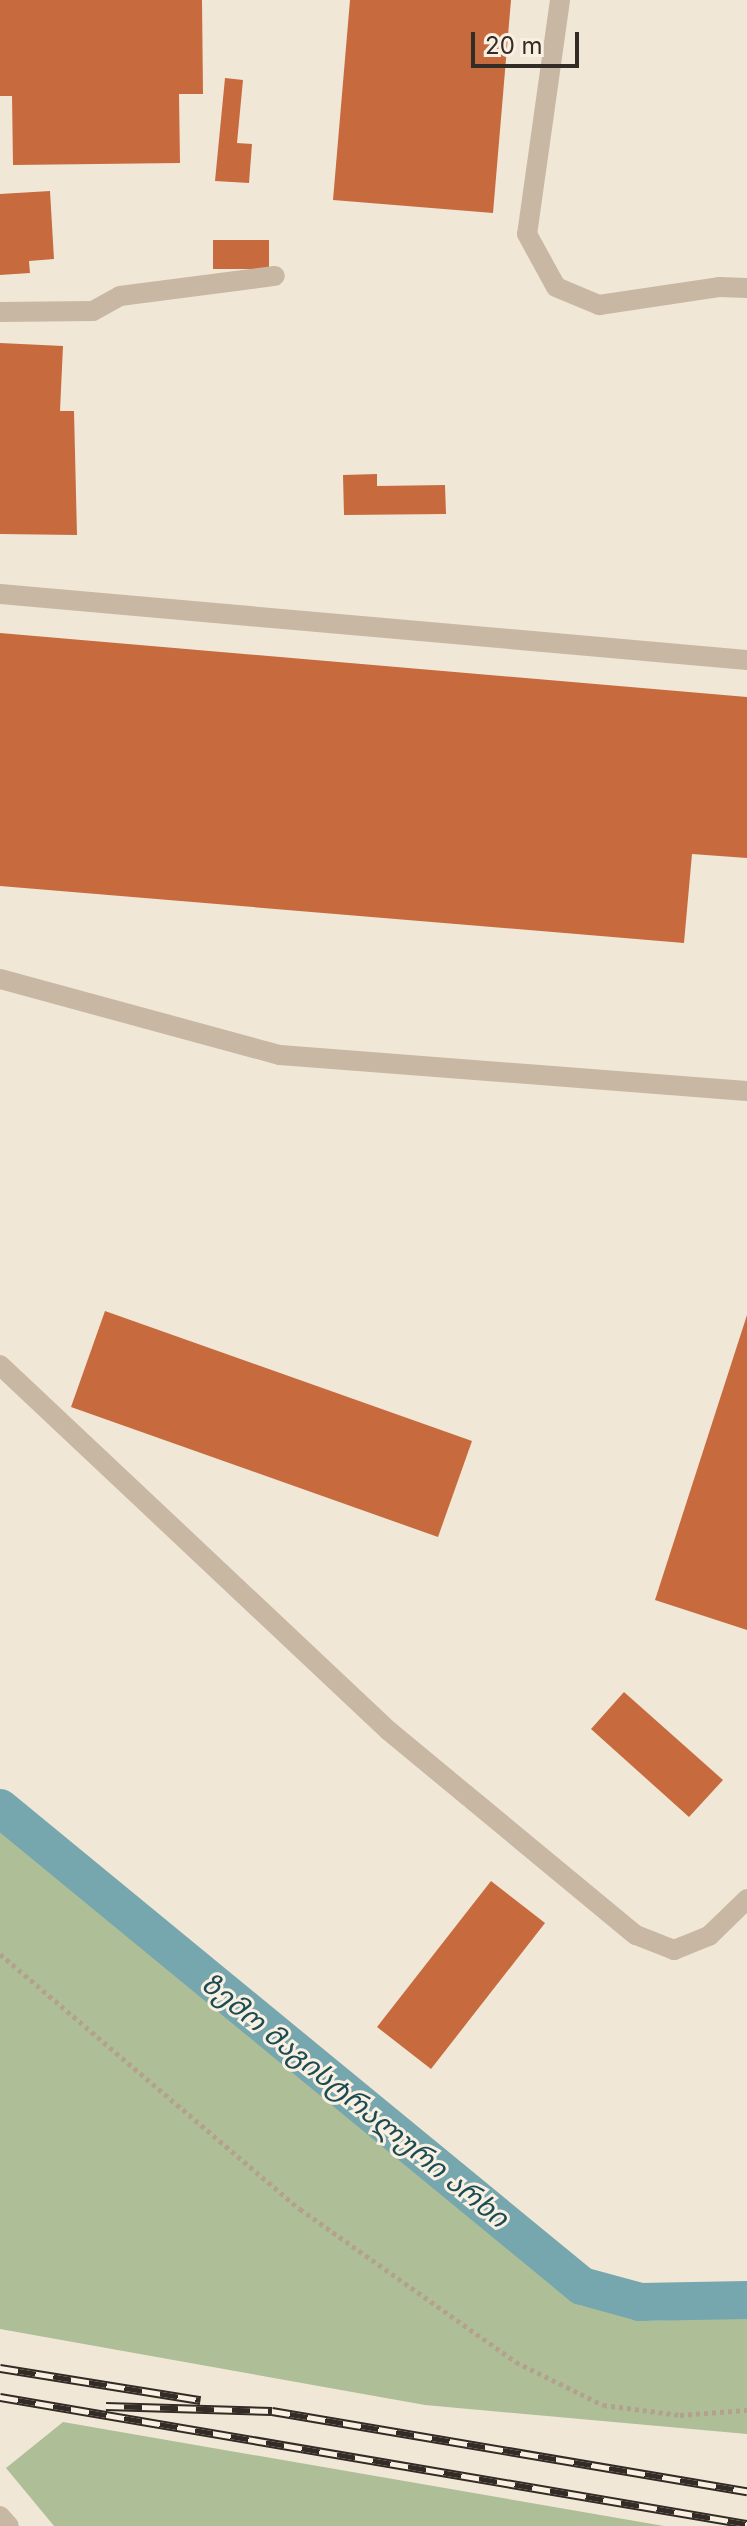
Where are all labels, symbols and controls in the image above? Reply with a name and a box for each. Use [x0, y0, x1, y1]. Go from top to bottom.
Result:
scale bar [475, 16, 583, 66]
text: 20 m [485, 31, 543, 60]
water label: ზემო მაგისტრალური არხი [195, 1966, 515, 2234]

